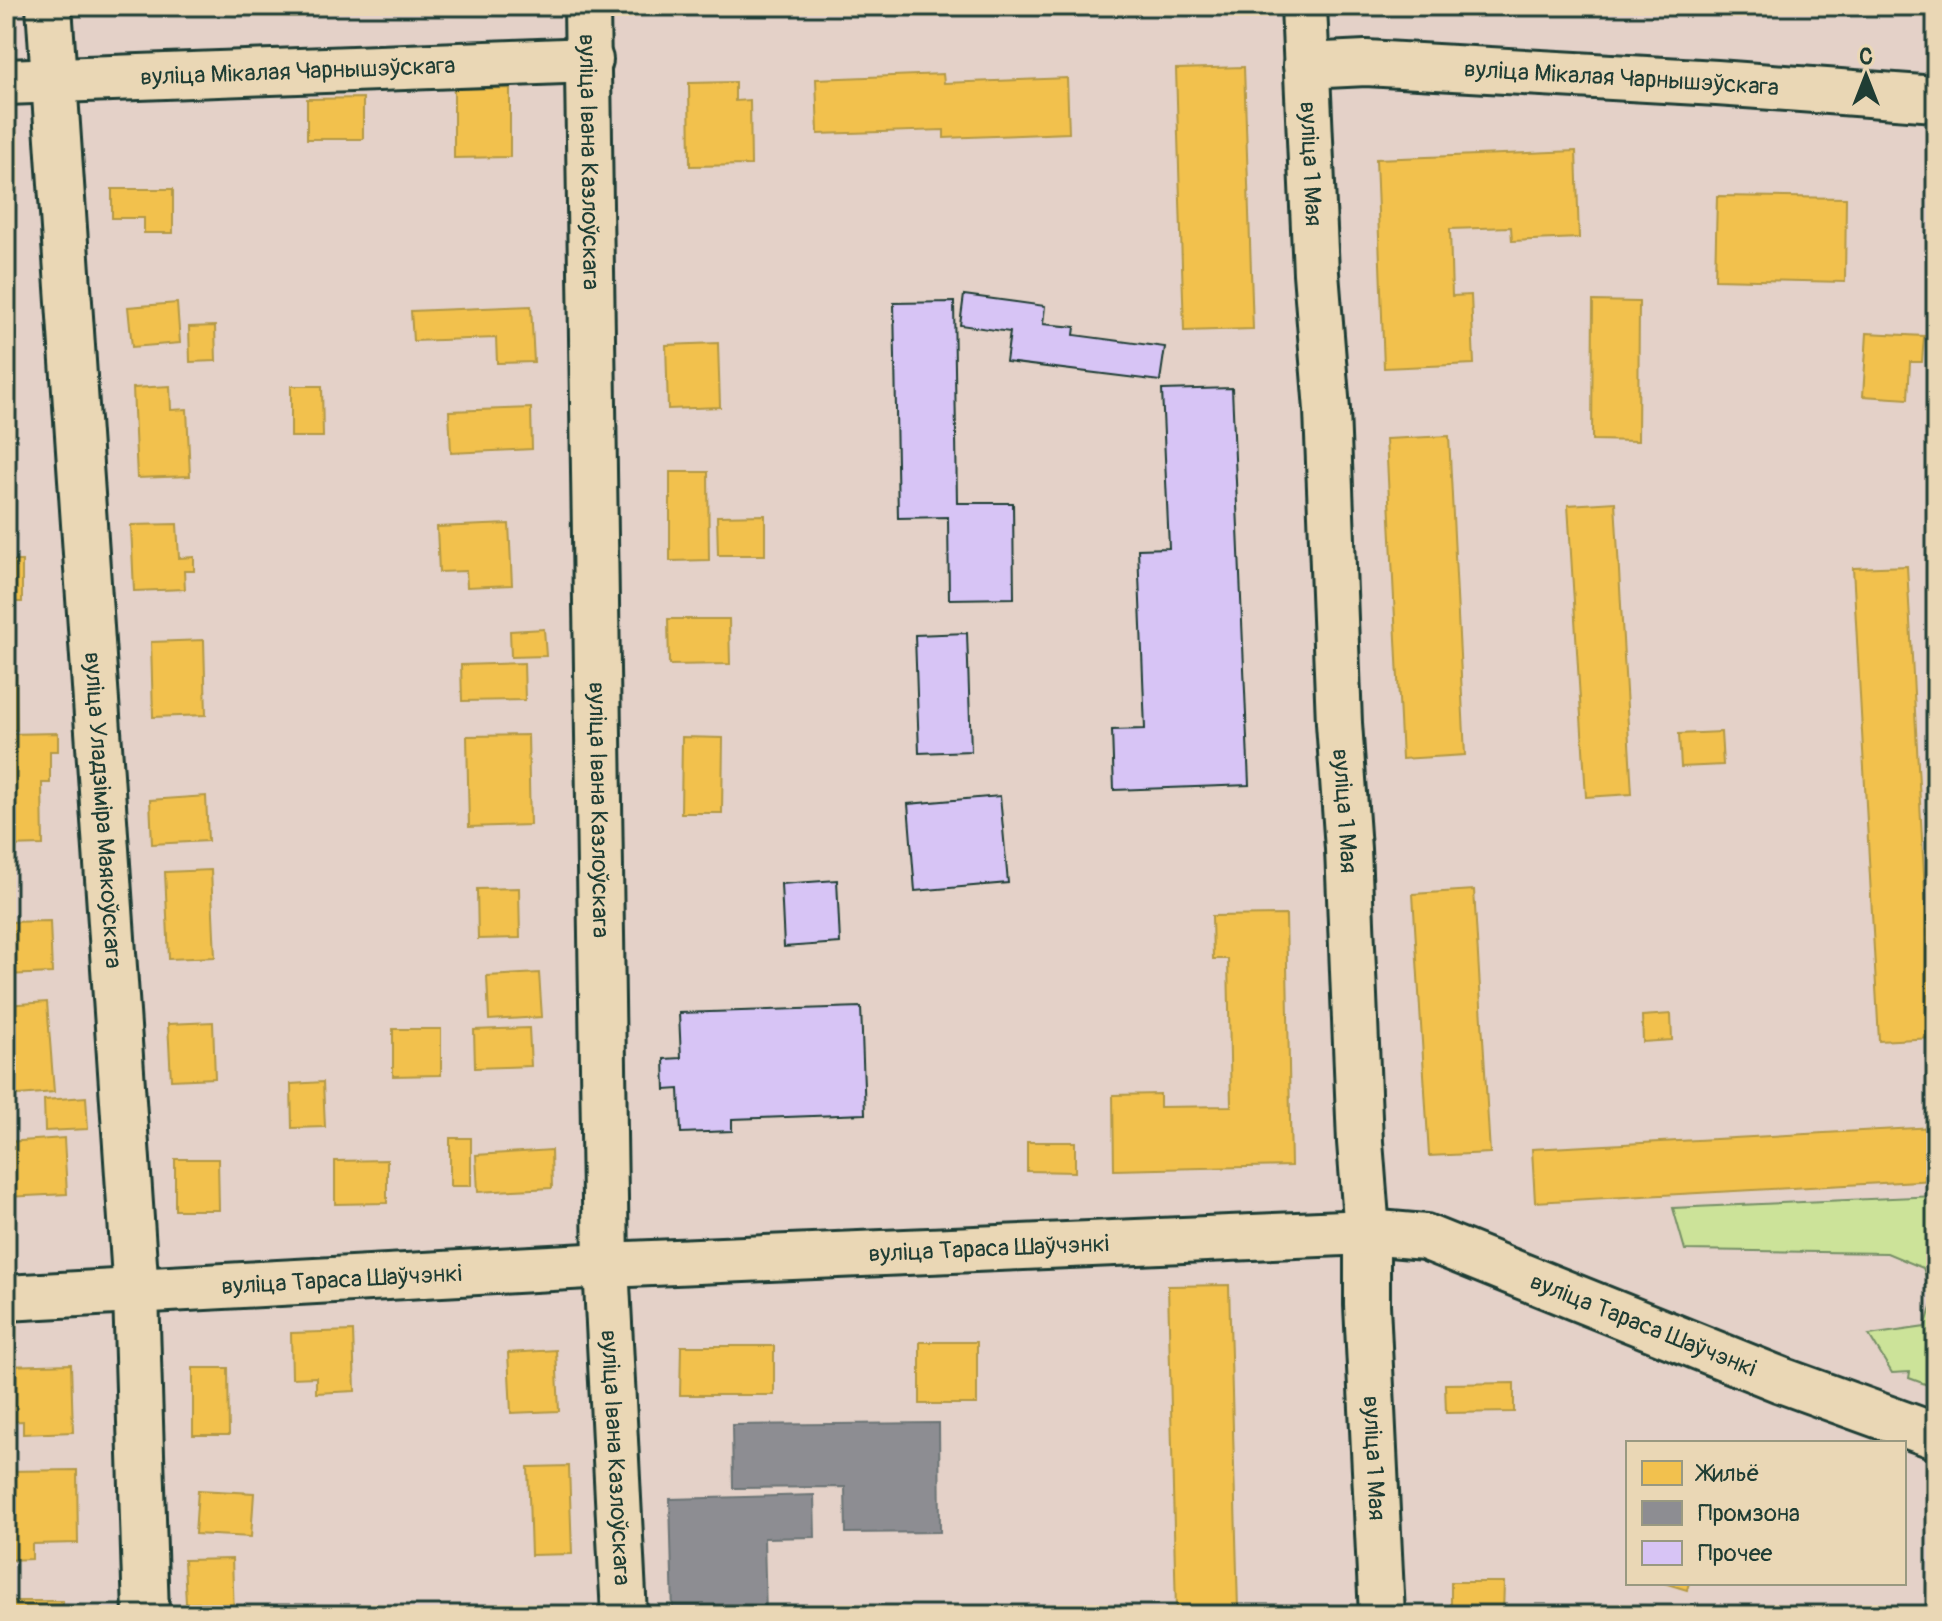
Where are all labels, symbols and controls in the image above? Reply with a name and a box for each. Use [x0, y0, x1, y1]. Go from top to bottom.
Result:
street label: вуліца Івана Казлоўскага [573, 34, 606, 290]
north arrow [1826, 36, 1906, 116]
text: С [1859, 43, 1873, 71]
street label: вуліца Мікалая Чарнышэўскага [140, 51, 456, 91]
street label: вуліца Мікалая Чарнышэўскага [1463, 54, 1780, 102]
street label: вуліца 1 Мая [1294, 101, 1328, 227]
street label: вуліца Уладзіміра Маякоўскага [78, 651, 129, 969]
street label: вуліца Івана Казлоўскага [583, 682, 616, 938]
street label: вуліца 1 Мая [1326, 748, 1363, 874]
street label: вуліца Тараса Шаўчэнкі [868, 1229, 1110, 1268]
street label: вуліца Тараса Шаўчэнкі [220, 1258, 463, 1301]
street label: вуліца Тараса Шаўчэнкі [1526, 1266, 1760, 1383]
street label: вуліца Івана Казлоўскага [595, 1329, 637, 1586]
street label: вуліца 1 Мая [1357, 1395, 1392, 1521]
legend [1626, 1441, 1906, 1585]
text: Жильё [1694, 1459, 1760, 1488]
text: Промзона [1698, 1499, 1800, 1528]
text: Прочее [1698, 1539, 1773, 1568]

